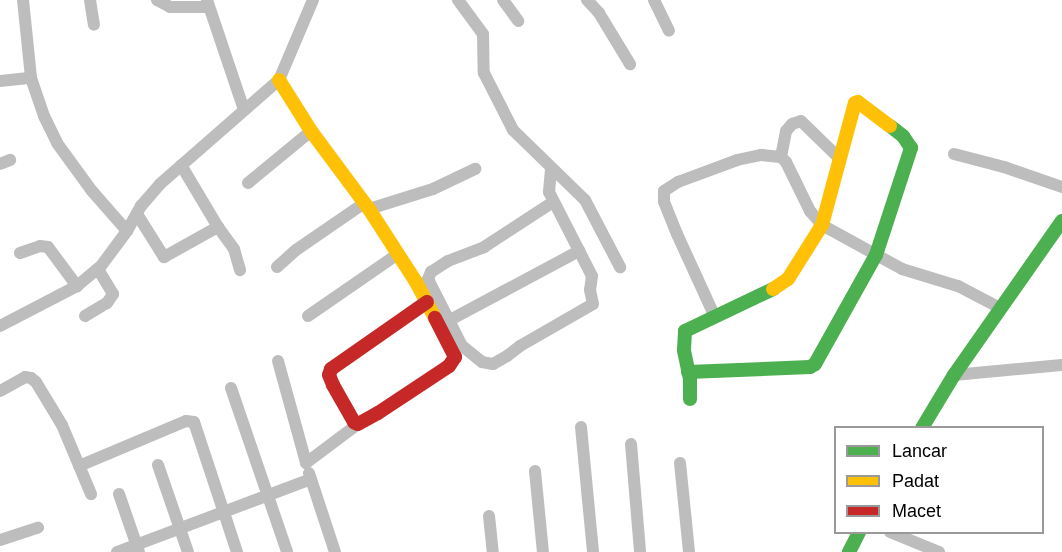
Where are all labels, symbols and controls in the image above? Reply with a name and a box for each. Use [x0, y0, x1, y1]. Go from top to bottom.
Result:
legend [834, 426, 1044, 534]
text: Lancar [892, 441, 947, 461]
text: Padat [892, 471, 939, 491]
text: Macet [892, 501, 941, 521]

